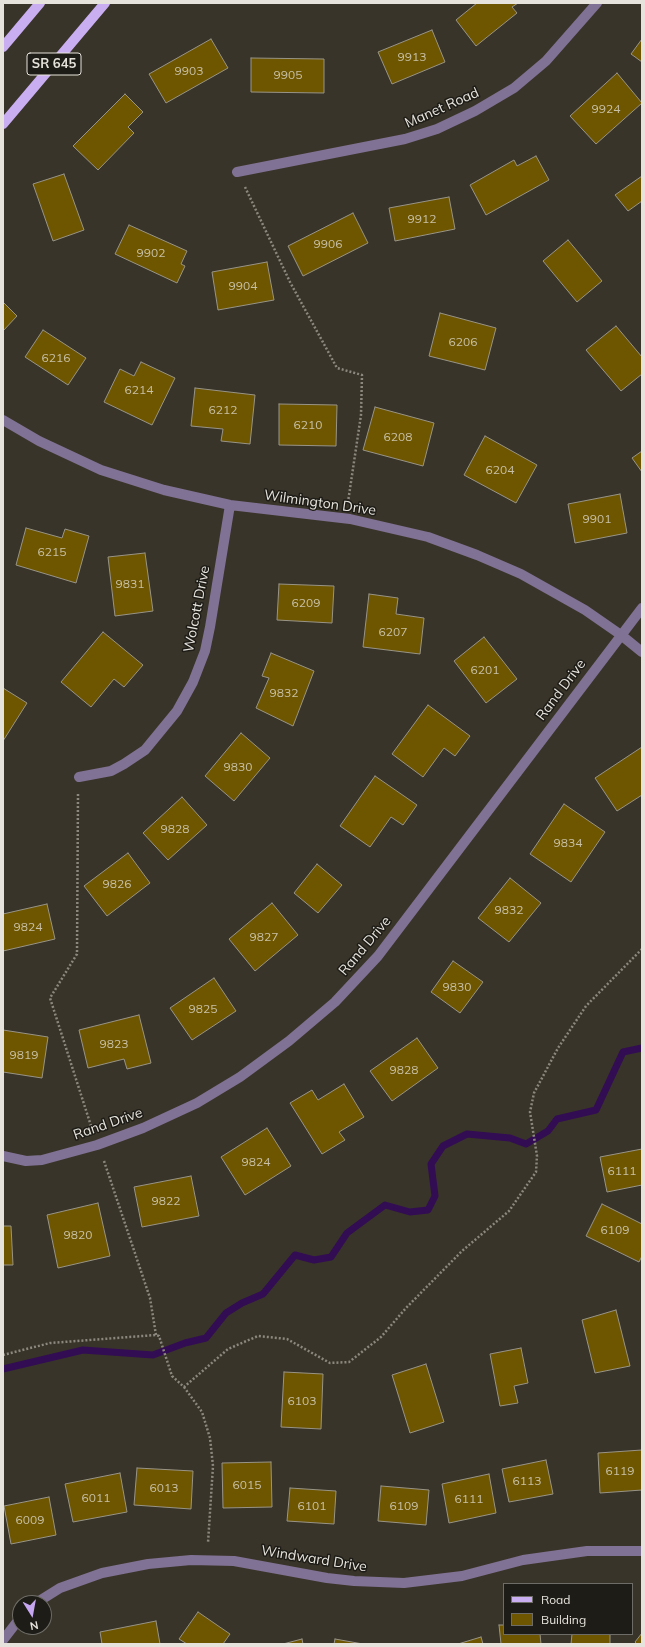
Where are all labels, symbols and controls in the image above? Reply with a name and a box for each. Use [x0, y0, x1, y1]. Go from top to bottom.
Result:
house number: 9913 [398, 50, 426, 64]
road number: SR 645 [27, 53, 81, 75]
house number: 9903 [175, 64, 203, 78]
house number: 9905 [274, 68, 302, 82]
street label: Manet Road [402, 84, 482, 132]
house number: 9924 [592, 102, 620, 116]
house number: 9912 [408, 212, 436, 226]
house number: 9906 [314, 237, 342, 251]
house number: 9902 [137, 246, 165, 260]
house number: 9904 [229, 279, 257, 293]
house number: 6206 [449, 335, 477, 349]
house number: 6216 [42, 351, 70, 365]
house number: 6214 [125, 383, 153, 397]
house number: 6212 [209, 403, 237, 417]
house number: 6210 [294, 418, 322, 432]
house number: 6208 [384, 430, 412, 444]
house number: 6204 [486, 463, 514, 477]
street label: Wilmington Drive [263, 487, 377, 519]
house number: 9901 [583, 512, 611, 526]
house number: 6215 [38, 545, 66, 559]
street label: Wolcott Drive [180, 564, 214, 654]
house number: 9831 [116, 577, 144, 591]
house number: 6209 [292, 596, 320, 610]
house number: 6207 [379, 625, 407, 639]
street label: Rand Drive [533, 656, 589, 724]
house number: 6201 [471, 663, 499, 677]
house number: 9832 [270, 686, 298, 700]
house number: 9830 [224, 760, 252, 774]
house number: 9828 [161, 822, 189, 836]
house number: 9834 [554, 836, 582, 850]
house number: 9826 [103, 877, 131, 891]
house number: 9832 [495, 903, 523, 917]
street label: Rand Drive [335, 913, 395, 979]
house number: 9824 [14, 920, 42, 934]
house number: 9827 [250, 930, 278, 944]
house number: 9830 [443, 980, 471, 994]
house number: 9825 [189, 1002, 217, 1016]
house number: 9823 [100, 1037, 128, 1051]
house number: 9819 [10, 1048, 38, 1062]
house number: 9828 [390, 1063, 418, 1077]
street label: Rand Drive [71, 1104, 145, 1144]
house number: 9824 [242, 1155, 270, 1169]
house number: 6111 [608, 1164, 636, 1178]
house number: 9822 [152, 1194, 180, 1208]
house number: 6109 [601, 1223, 629, 1237]
house number: 9820 [64, 1228, 92, 1242]
house number: 6103 [288, 1394, 316, 1408]
house number: 6119 [606, 1464, 634, 1478]
house number: 6113 [513, 1474, 541, 1488]
house number: 6015 [233, 1478, 261, 1492]
house number: 6013 [150, 1481, 178, 1495]
house number: 6011 [82, 1491, 110, 1505]
house number: 6111 [455, 1492, 483, 1506]
house number: 6101 [298, 1499, 326, 1513]
house number: 6109 [390, 1499, 418, 1513]
house number: 6009 [16, 1513, 44, 1527]
street label: Windward Drive [260, 1542, 368, 1576]
legend [503, 1583, 633, 1635]
text: Road [541, 1592, 570, 1607]
north arrow [12, 1595, 52, 1635]
text: Building [541, 1612, 586, 1627]
text: N [29, 1618, 40, 1633]

